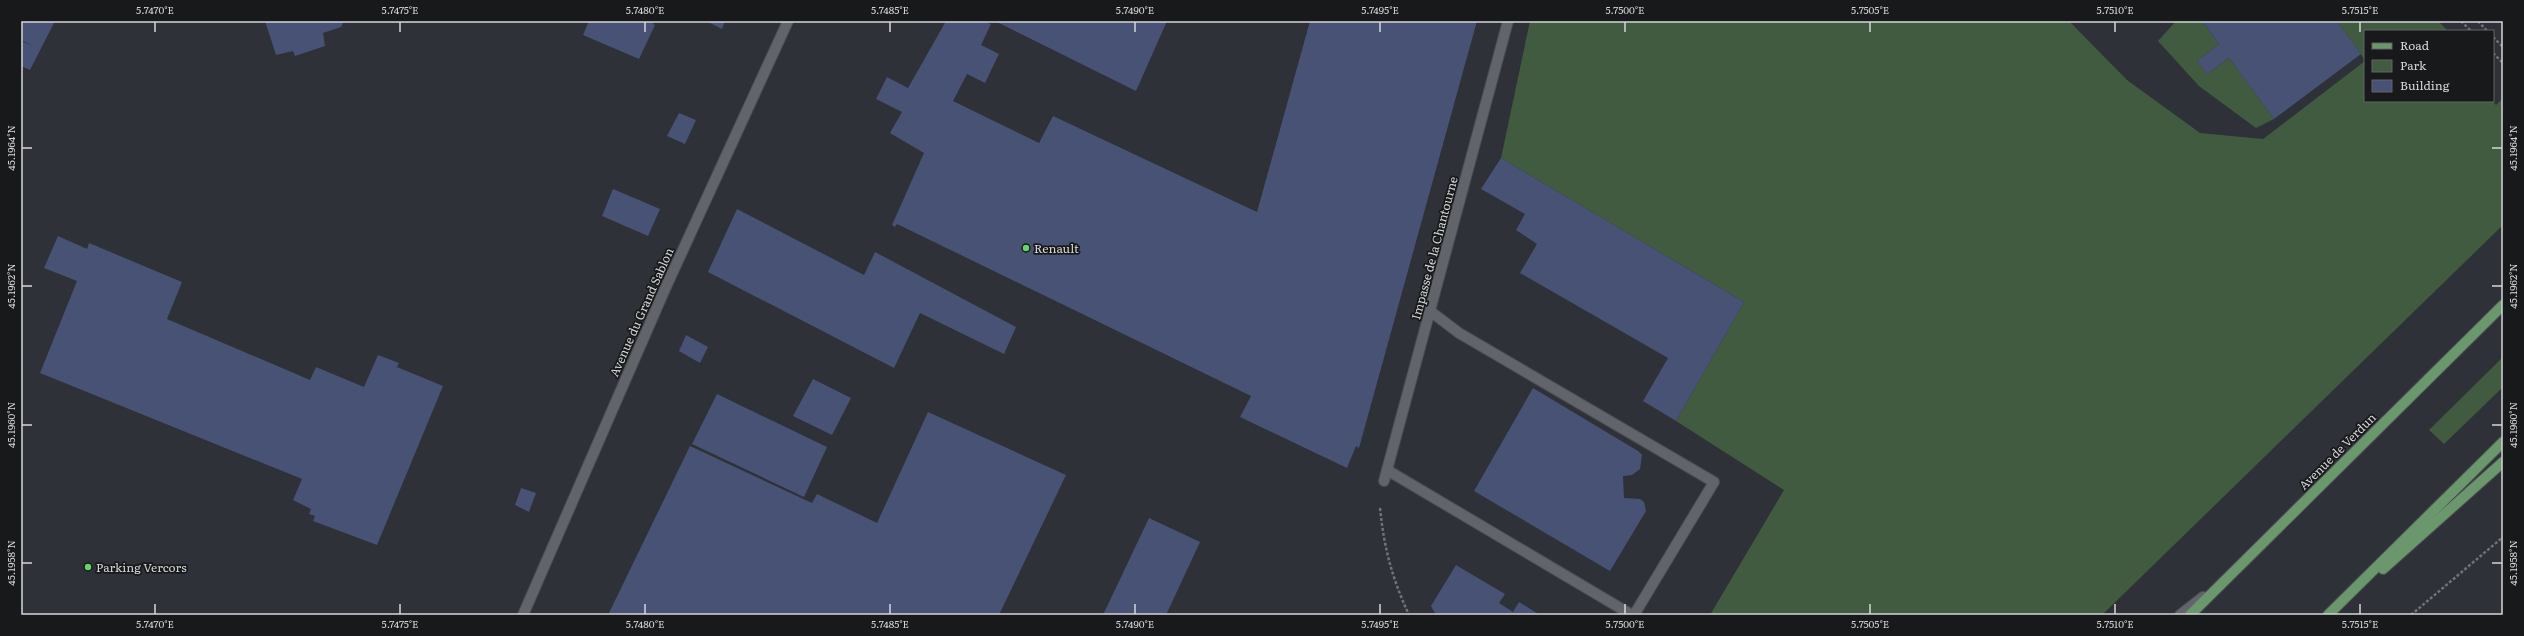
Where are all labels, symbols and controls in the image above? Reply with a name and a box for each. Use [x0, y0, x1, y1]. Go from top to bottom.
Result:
text: 5.7470°E [136, 2, 174, 17]
text: 5.7475°E [382, 2, 418, 17]
text: 5.7480°E [626, 2, 664, 17]
text: 5.7485°E [871, 2, 909, 17]
text: 5.7490°E [1116, 2, 1154, 17]
text: 5.7495°E [1361, 2, 1399, 17]
text: 5.7500°E [1606, 2, 1644, 17]
text: 5.7505°E [1851, 2, 1889, 17]
text: 5.7510°E [2096, 2, 2134, 17]
text: 5.7515°E [2342, 2, 2378, 17]
legend [2364, 30, 2494, 102]
text: Road [2400, 36, 2430, 54]
text: Park [2400, 56, 2427, 74]
text: Building [2400, 76, 2450, 94]
text: 45.1964°N [3, 125, 18, 171]
text: 45.1964°N [2505, 125, 2520, 171]
street label: Impasse de la Chantourne [1406, 174, 1462, 322]
place label: Renault [1034, 239, 1079, 257]
marker: Renault [1021, 243, 1031, 253]
street label: Avenue du Grand Sablon [604, 245, 678, 379]
text: 45.1962°N [3, 263, 18, 309]
text: 45.1962°N [2505, 263, 2520, 309]
text: 45.1960°N [3, 402, 18, 448]
text: 45.1960°N [2505, 402, 2520, 448]
street label: Avenue de Verdun [2294, 408, 2380, 494]
text: 45.1958°N [3, 540, 18, 586]
text: 45.1958°N [2505, 540, 2520, 586]
place label: Parking Vercors [96, 558, 187, 576]
marker: Parking Vercors [83, 562, 93, 572]
text: 5.7470°E [136, 616, 174, 631]
text: 5.7475°E [382, 616, 418, 631]
text: 5.7480°E [626, 616, 664, 631]
text: 5.7485°E [871, 616, 909, 631]
text: 5.7490°E [1116, 616, 1154, 631]
text: 5.7495°E [1361, 616, 1399, 631]
text: 5.7500°E [1606, 616, 1644, 631]
text: 5.7505°E [1851, 616, 1889, 631]
text: 5.7510°E [2096, 616, 2134, 631]
text: 5.7515°E [2342, 616, 2378, 631]

